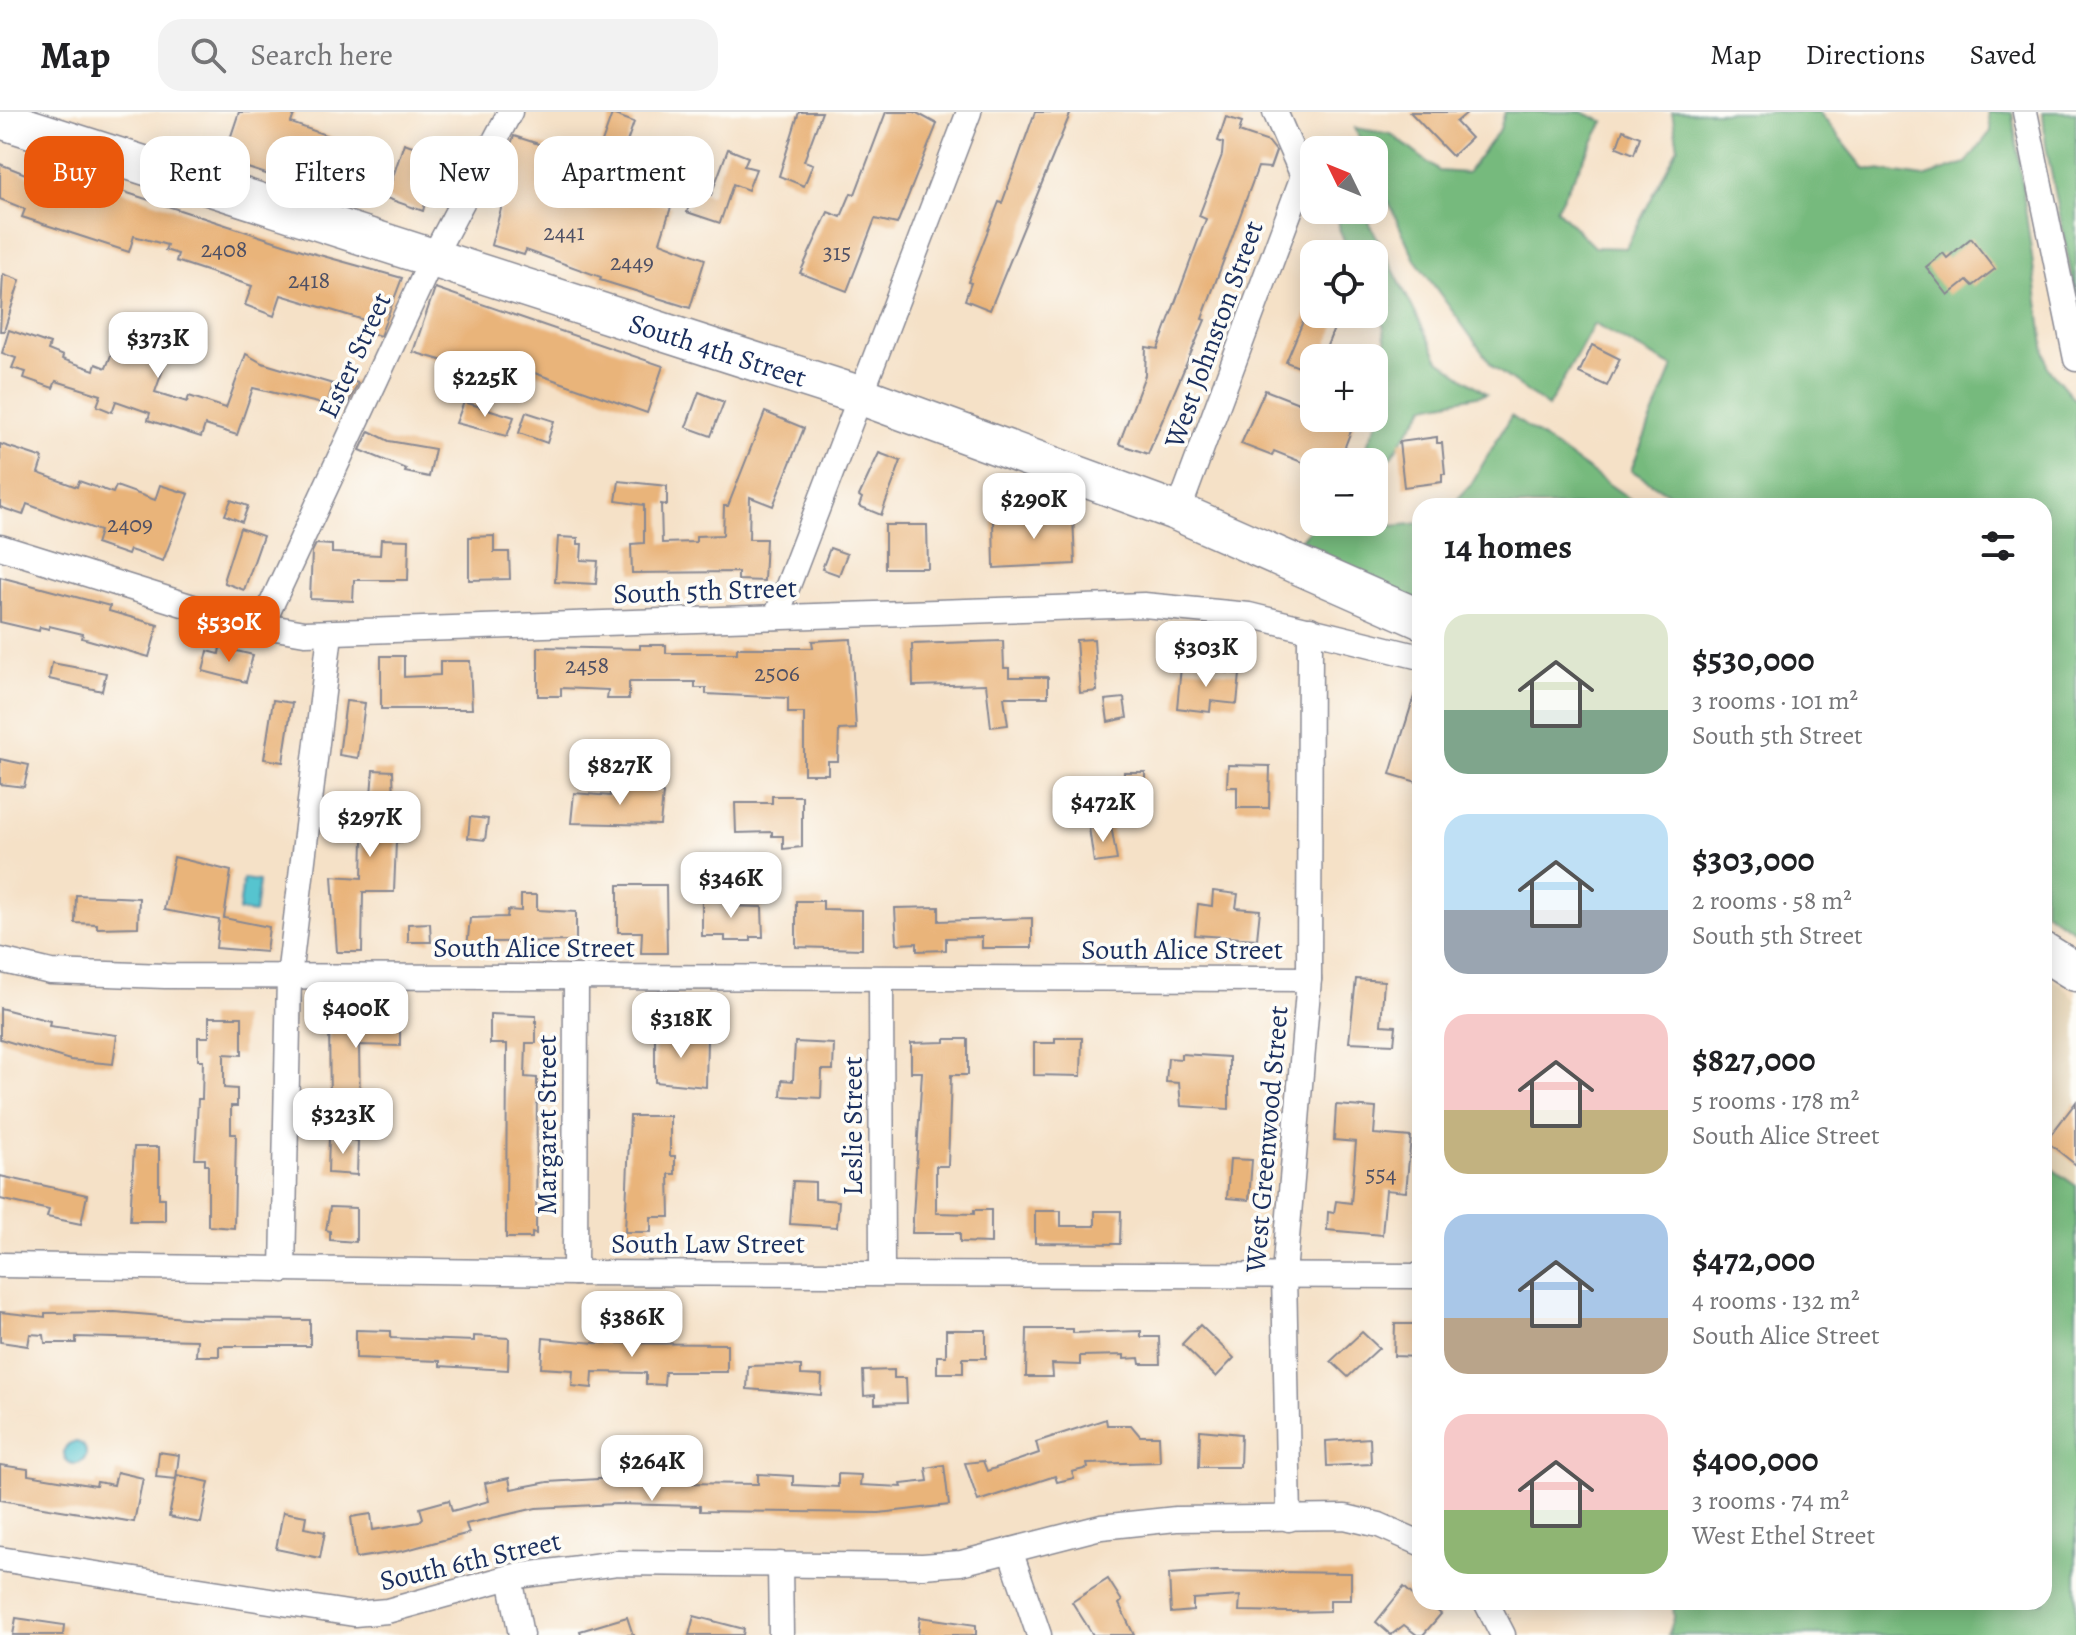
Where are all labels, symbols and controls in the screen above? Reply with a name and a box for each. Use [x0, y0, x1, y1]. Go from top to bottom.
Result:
search box [158, 19, 718, 91]
text: Map [40, 29, 110, 81]
icon: search [186, 33, 230, 77]
text: Search here [250, 35, 393, 75]
text: Map [1710, 36, 1761, 74]
text: Directions [1805, 36, 1926, 74]
text: Saved [1970, 36, 2036, 74]
chip: Buy [24, 136, 124, 208]
chip: Rent [140, 136, 250, 208]
chip: Filters [266, 136, 394, 208]
chip: New [410, 136, 518, 208]
chip: Apartment [534, 136, 714, 208]
north arrow [1300, 136, 1388, 224]
map controls [1300, 136, 1388, 536]
house number: 2441 [543, 216, 585, 248]
street label: West Johnston Street [1155, 216, 1273, 454]
house number: 2408 [201, 233, 247, 265]
house number: 315 [823, 236, 851, 268]
button: locate [1300, 240, 1388, 328]
house number: 2449 [610, 246, 654, 278]
house number: 2418 [288, 264, 330, 296]
street label: Ester Street [309, 286, 401, 425]
street label: South 4th Street [624, 304, 811, 397]
pin: $373K [102, 312, 214, 380]
text: $373K [127, 320, 189, 355]
button: + [1300, 344, 1388, 432]
pin: $225K [429, 351, 541, 419]
text: $225K [452, 359, 518, 394]
button: − [1300, 448, 1388, 536]
pin: $290K [978, 473, 1090, 541]
text: $290K [1001, 481, 1067, 516]
house number: 2409 [107, 508, 153, 540]
text: 14 homes [1444, 523, 1572, 570]
icon: filters [1976, 524, 2020, 568]
street label: South 5th Street [613, 569, 798, 613]
pin: $530K [173, 596, 285, 664]
text: $530K [197, 604, 261, 639]
pin: $303K [1150, 621, 1262, 689]
text: $303K [1174, 629, 1238, 664]
text: $530,000 [1692, 636, 1815, 683]
icon: home [1508, 646, 1604, 742]
house number: 2458 [565, 649, 609, 681]
house number: 2506 [754, 657, 800, 689]
text: 3 rooms · 101 m² [1692, 683, 1858, 718]
text: South 5th Street [1692, 718, 1863, 753]
pin: $827K [564, 739, 676, 807]
text: $827K [587, 747, 653, 782]
pin: $472K [1047, 776, 1159, 844]
text: $472K [1070, 784, 1136, 819]
pin: $297K [314, 791, 426, 859]
text: $297K [338, 799, 402, 834]
text: $303,000 [1692, 836, 1815, 883]
icon: home [1508, 846, 1604, 942]
pin: $346K [675, 852, 787, 920]
text: $346K [699, 860, 763, 895]
text: 2 rooms · 58 m² [1692, 883, 1852, 918]
text: South 5th Street [1692, 918, 1863, 953]
street label: South Alice Street [433, 929, 635, 967]
street label: South Alice Street [1081, 931, 1283, 969]
pin: $400K [300, 982, 412, 1050]
text: $400K [322, 990, 390, 1025]
pin: $318K [625, 992, 737, 1060]
text: $318K [650, 1000, 712, 1035]
street label: West Greenwood Street [1236, 1004, 1298, 1275]
street label: Margaret Street [528, 1035, 566, 1215]
text: $827,000 [1692, 1036, 1816, 1083]
icon: home [1508, 1046, 1604, 1142]
street label: Leslie Street [834, 1056, 872, 1196]
text: 5 rooms · 178 m² [1692, 1083, 1859, 1118]
pin: $323K [287, 1088, 399, 1156]
text: $323K [311, 1096, 375, 1131]
text: South Alice Street [1692, 1118, 1880, 1153]
house number: 554 [1365, 1158, 1397, 1190]
street label: South Law Street [611, 1225, 805, 1263]
text: $472,000 [1692, 1236, 1815, 1283]
icon: home [1508, 1246, 1604, 1342]
text: 4 rooms · 132 m² [1692, 1283, 1859, 1318]
pin: $386K [576, 1291, 688, 1359]
text: $386K [599, 1299, 665, 1334]
text: South Alice Street [1692, 1318, 1880, 1353]
pin: $264K [596, 1435, 708, 1503]
text: $400,000 [1692, 1436, 1818, 1483]
text: $264K [619, 1443, 685, 1478]
icon: home [1508, 1446, 1604, 1542]
text: 3 rooms · 74 m² [1692, 1483, 1849, 1518]
text: West Ethel Street [1692, 1518, 1875, 1553]
street label: South 6th Street [376, 1522, 564, 1600]

